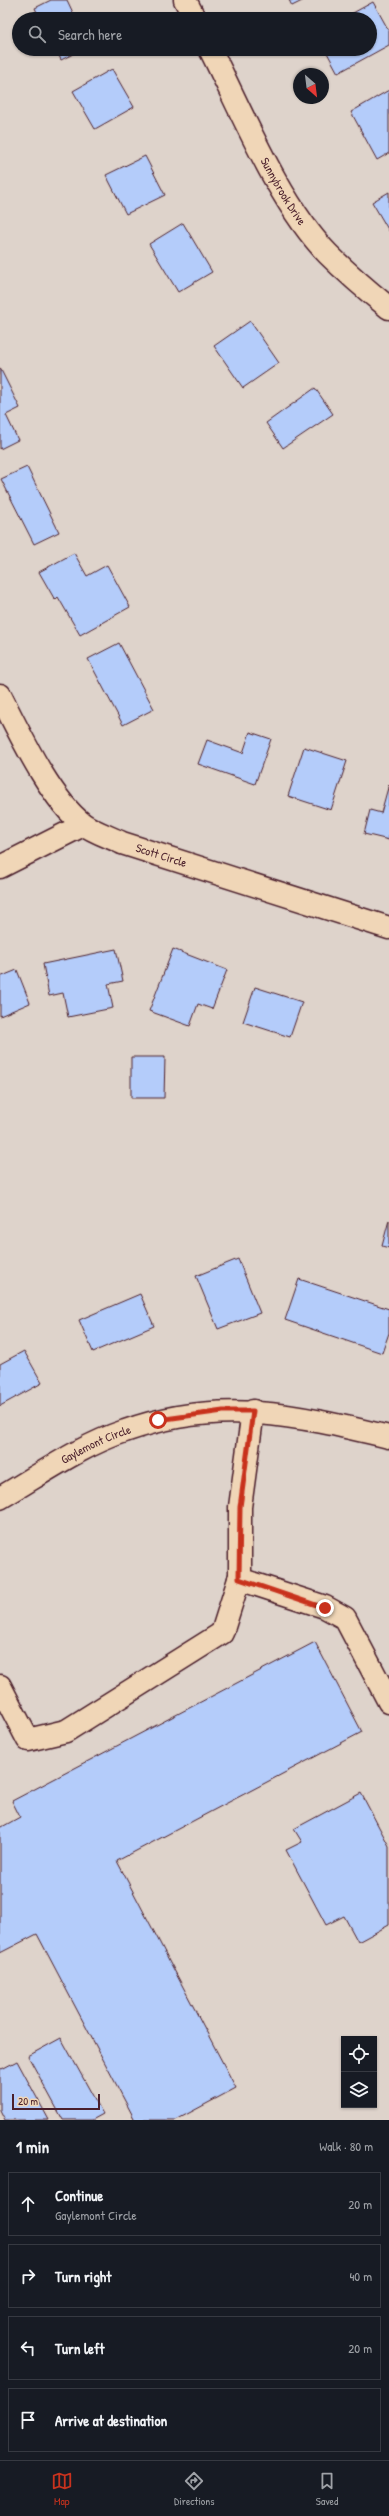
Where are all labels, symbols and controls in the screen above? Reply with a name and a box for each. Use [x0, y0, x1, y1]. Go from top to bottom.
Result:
search box [12, 12, 377, 56]
icon: search [26, 23, 48, 45]
text: Search here [58, 24, 122, 45]
north arrow [293, 68, 329, 104]
street label: Sunnybrook Drive [257, 154, 310, 229]
street label: Scott Circle [134, 839, 189, 871]
route start [149, 1411, 167, 1429]
street label: Gaylemont Circle [57, 1421, 133, 1468]
route end [316, 1599, 334, 1617]
map controls [341, 2036, 377, 2108]
button: locate [341, 2036, 377, 2072]
button: layers [341, 2072, 377, 2108]
scale bar [12, 2092, 100, 2111]
text: 20 m [18, 2094, 38, 2108]
text: 1 min [16, 2135, 49, 2158]
text: Walk · 80 m [319, 2137, 373, 2155]
text: Continue [55, 2185, 103, 2206]
icon: ahead [17, 2193, 39, 2215]
text: 20 m [348, 2195, 372, 2213]
text: Gaylemont Circle [55, 2206, 137, 2224]
icon: right [17, 2265, 39, 2287]
text: Turn right [55, 2266, 111, 2287]
text: 40 m [349, 2267, 372, 2285]
icon: left [17, 2337, 39, 2359]
text: Turn left [55, 2338, 105, 2359]
text: 20 m [348, 2339, 372, 2357]
icon: arrive [17, 2409, 39, 2431]
text: Arrive at destination [55, 2410, 167, 2431]
tab: Map [51, 2470, 73, 2508]
tab: Directions [174, 2470, 215, 2508]
tab: Saved [316, 2470, 338, 2508]

